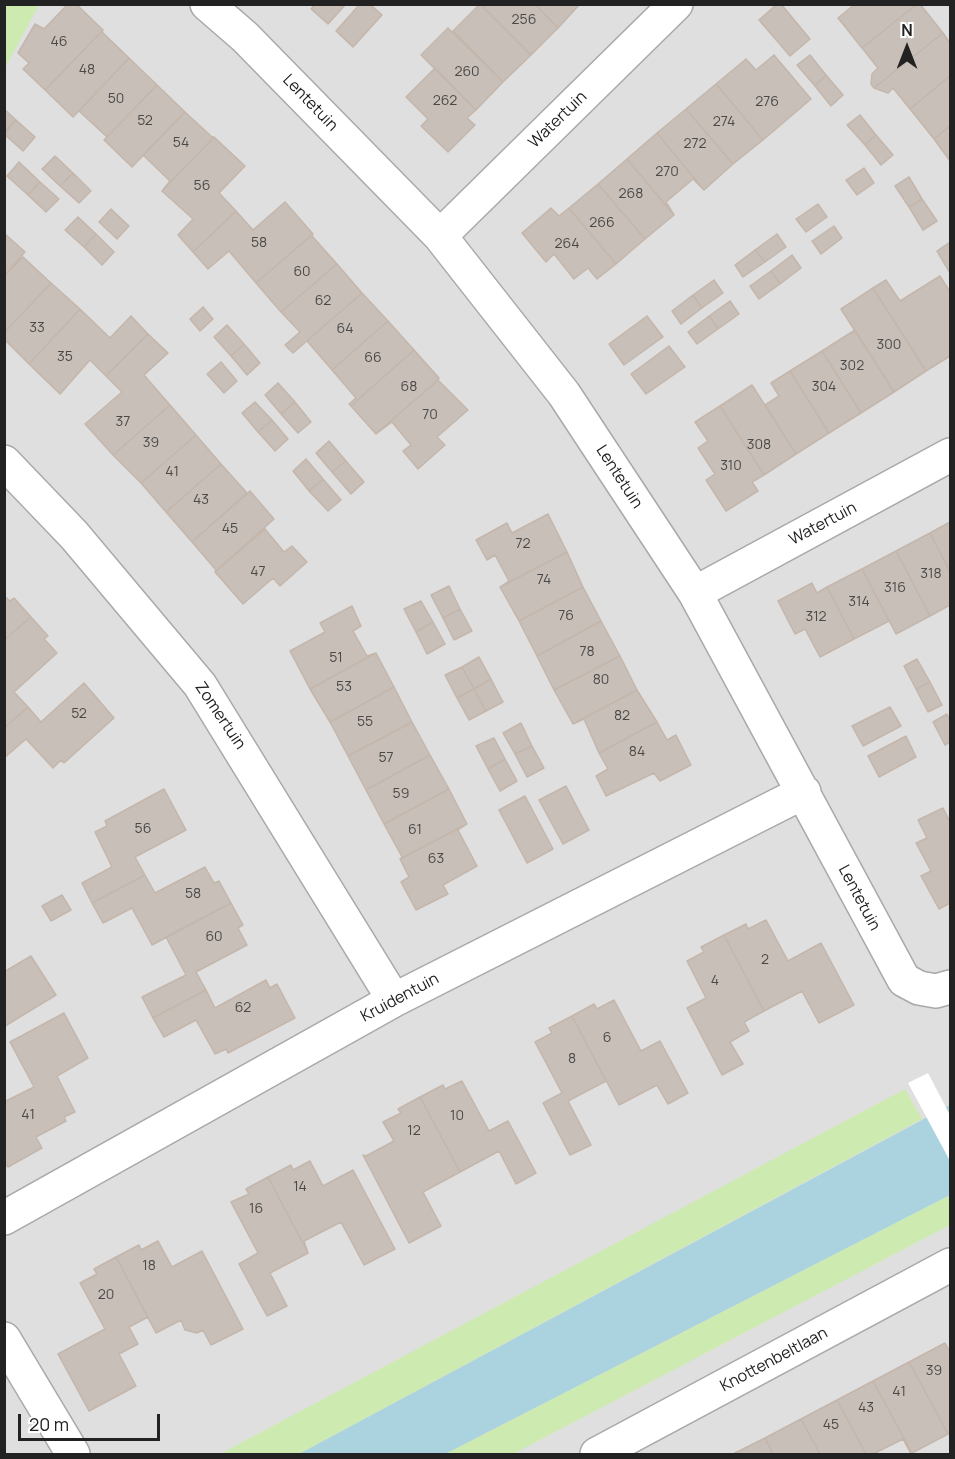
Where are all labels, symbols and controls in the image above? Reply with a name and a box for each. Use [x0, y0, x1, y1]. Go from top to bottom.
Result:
house number: 256 [512, 12, 536, 28]
north arrow [877, 18, 937, 78]
text: N [901, 19, 913, 41]
house number: 46 [51, 34, 67, 50]
house number: 48 [79, 62, 95, 78]
house number: 260 [454, 64, 480, 80]
street label: Lentetuin [278, 71, 342, 135]
street label: Watertuin [525, 88, 591, 152]
house number: 50 [108, 91, 124, 107]
house number: 262 [433, 93, 457, 109]
house number: 276 [755, 94, 779, 110]
house number: 52 [137, 113, 153, 129]
house number: 274 [713, 114, 735, 130]
house number: 54 [173, 135, 189, 151]
house number: 272 [684, 136, 706, 152]
house number: 270 [655, 164, 679, 180]
house number: 56 [194, 178, 210, 194]
house number: 268 [619, 186, 643, 202]
house number: 266 [589, 215, 615, 231]
house number: 58 [251, 235, 267, 251]
house number: 264 [555, 236, 579, 252]
house number: 60 [293, 264, 311, 280]
house number: 62 [315, 293, 331, 309]
house number: 33 [29, 320, 45, 336]
house number: 64 [337, 321, 353, 337]
house number: 300 [877, 337, 901, 353]
house number: 35 [57, 349, 73, 365]
house number: 66 [364, 350, 382, 366]
house number: 302 [840, 358, 864, 374]
house number: 68 [401, 379, 417, 395]
house number: 304 [812, 379, 836, 395]
house number: 70 [422, 407, 438, 423]
house number: 37 [116, 414, 130, 430]
house number: 39 [143, 435, 159, 451]
house number: 308 [747, 437, 771, 453]
street label: Lentetuin [592, 442, 646, 512]
house number: 310 [720, 458, 742, 474]
house number: 41 [165, 464, 179, 480]
house number: 43 [193, 492, 209, 508]
street label: Watertuin [786, 498, 860, 550]
house number: 45 [222, 521, 238, 537]
house number: 72 [515, 536, 531, 552]
house number: 47 [250, 564, 266, 580]
house number: 318 [920, 566, 942, 582]
house number: 74 [537, 572, 551, 588]
house number: 316 [884, 580, 906, 596]
house number: 314 [848, 594, 870, 610]
house number: 76 [558, 608, 574, 624]
house number: 312 [805, 609, 827, 625]
house number: 78 [579, 644, 595, 660]
house number: 51 [329, 650, 343, 666]
house number: 80 [593, 672, 609, 688]
street label: Zomertuin [190, 679, 250, 753]
house number: 53 [336, 679, 352, 695]
house number: 52 [71, 706, 87, 722]
house number: 82 [614, 708, 630, 724]
house number: 55 [357, 714, 373, 730]
house number: 84 [629, 744, 645, 760]
house number: 57 [378, 750, 394, 766]
house number: 59 [393, 786, 409, 802]
house number: 56 [135, 821, 151, 837]
house number: 61 [408, 822, 422, 838]
house number: 63 [428, 851, 444, 867]
street label: Lentetuin [834, 862, 884, 934]
house number: 58 [185, 886, 201, 902]
house number: 60 [205, 929, 223, 945]
house number: 2 [761, 952, 769, 968]
street label: Kruidentuin [358, 969, 442, 1027]
house number: 4 [711, 973, 719, 989]
house number: 62 [235, 1000, 251, 1016]
house number: 6 [603, 1030, 611, 1046]
house number: 8 [568, 1051, 576, 1067]
house number: 41 [21, 1107, 35, 1123]
house number: 10 [450, 1108, 464, 1124]
house number: 12 [407, 1123, 421, 1139]
house number: 14 [293, 1179, 307, 1195]
house number: 16 [249, 1201, 263, 1217]
house number: 18 [142, 1258, 156, 1274]
house number: 20 [98, 1287, 114, 1303]
street label: Knottenbeltlaan [717, 1324, 831, 1396]
house number: 39 [926, 1363, 942, 1379]
house number: 41 [892, 1384, 906, 1400]
house number: 43 [858, 1400, 874, 1416]
scale bar [21, 1402, 164, 1440]
text: 20 m [29, 1412, 69, 1436]
house number: 45 [823, 1417, 839, 1433]

